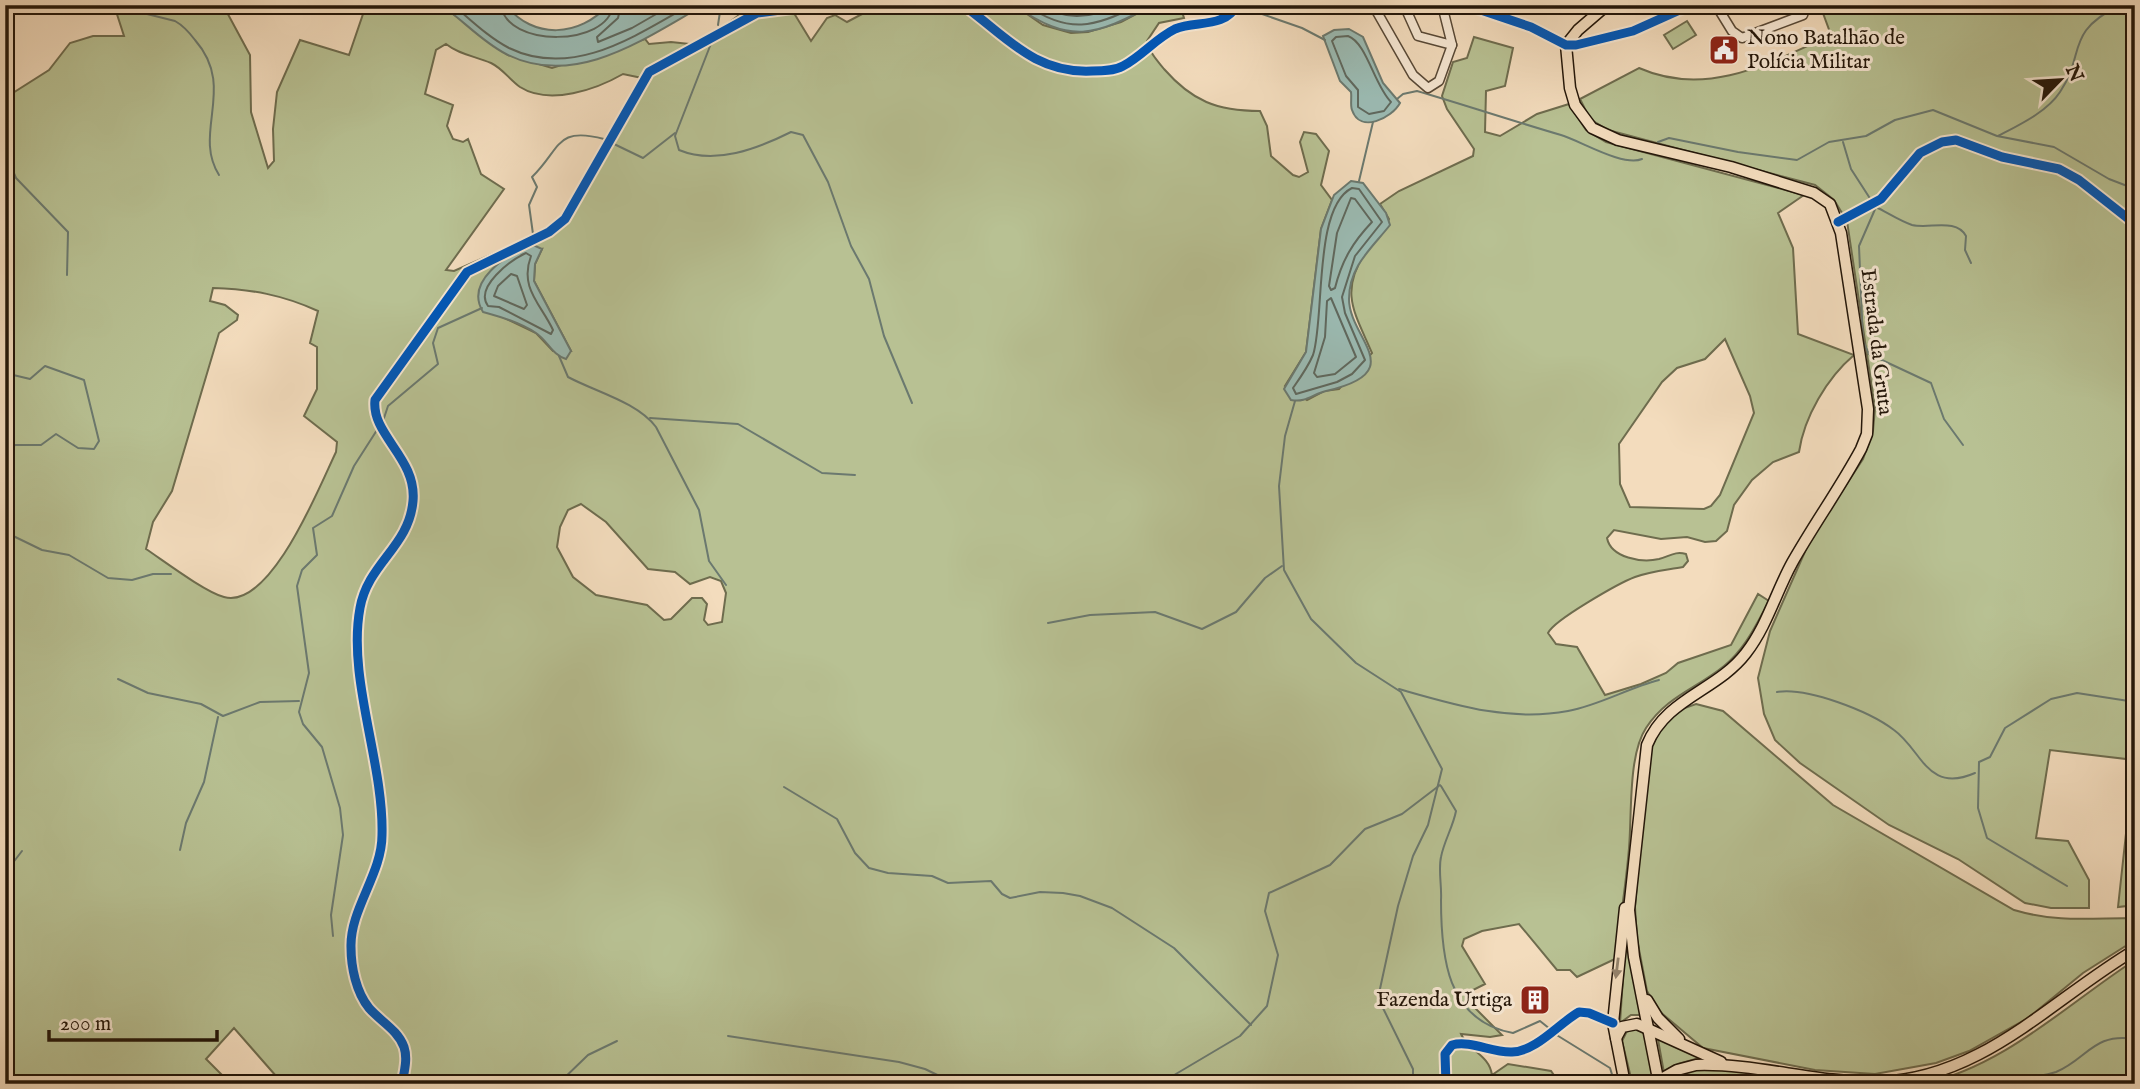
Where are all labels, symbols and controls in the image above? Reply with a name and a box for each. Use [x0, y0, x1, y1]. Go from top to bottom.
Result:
place label: Nono Batalhão de Polícia Militar [1747, 25, 1905, 76]
public building icon: Nono Batalhão de Polícia Militar [1707, 33, 1741, 67]
north arrow [2024, 46, 2094, 116]
text: N [2059, 60, 2088, 87]
street label: Estrada da Gruta [1854, 267, 1898, 418]
one-way arrow [1612, 957, 1623, 979]
building icon: Fazenda Urtiga [1518, 983, 1552, 1017]
place label: Fazenda Urtiga [1376, 987, 1513, 1014]
scale bar [49, 998, 217, 1042]
text: 200 m [60, 1011, 111, 1038]

